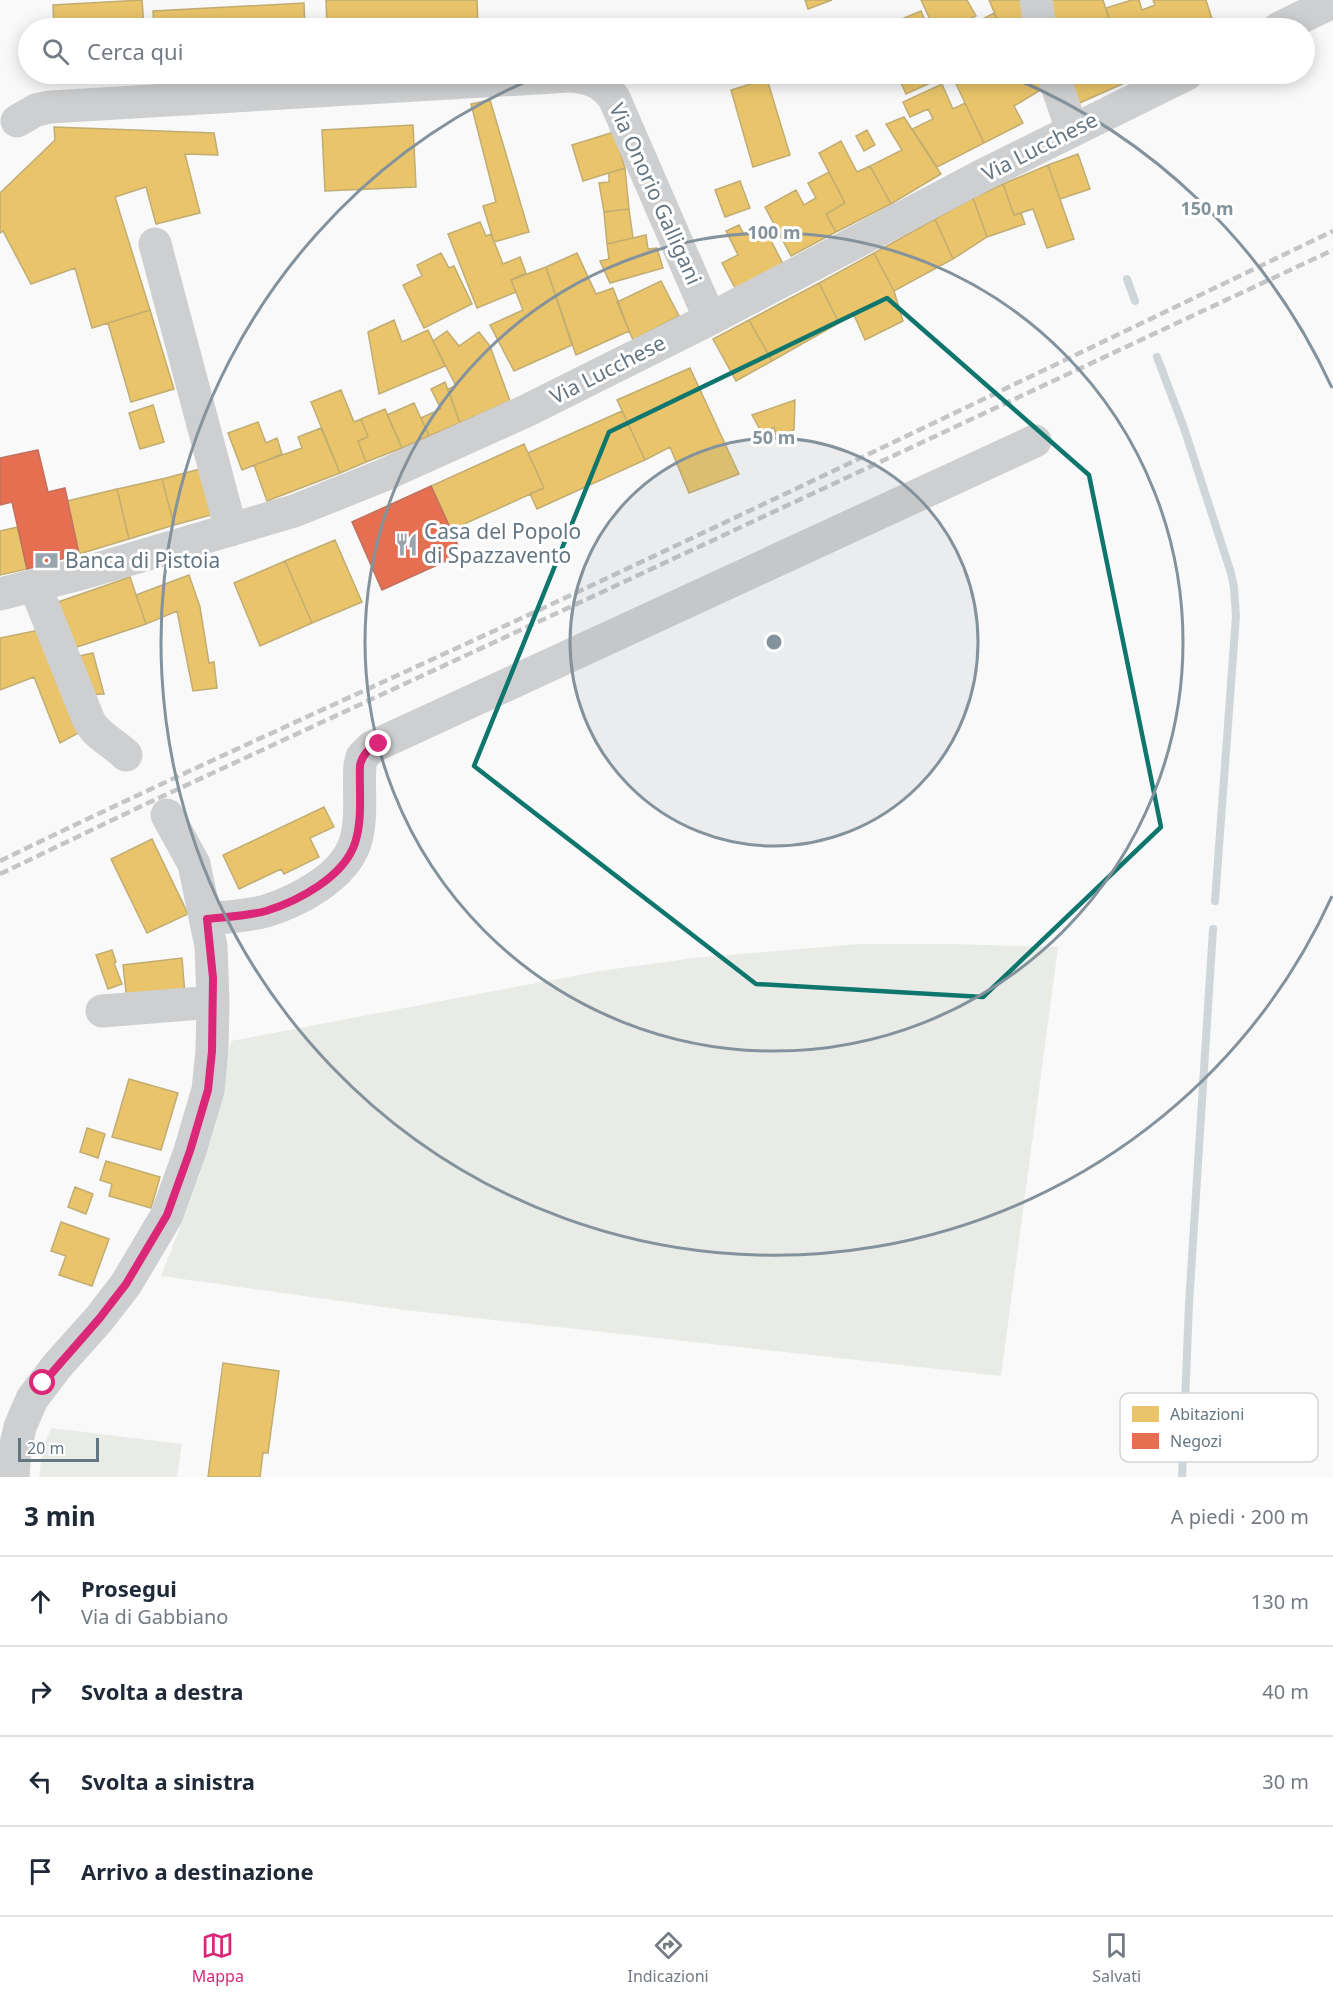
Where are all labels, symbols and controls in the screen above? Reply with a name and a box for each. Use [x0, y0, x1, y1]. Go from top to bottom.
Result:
search box [18, 18, 1315, 84]
icon: search [39, 35, 72, 68]
text: Cerca qui [87, 36, 183, 66]
street label: Via Onorio Galligani [603, 98, 709, 289]
street label: Via Lucchese [977, 105, 1102, 187]
text: 150 m [1180, 196, 1234, 220]
text: 100 m [747, 220, 801, 244]
street label: Via Lucchese [545, 328, 670, 410]
text: 50 m [753, 425, 795, 449]
place label: Casa del Popolo di Spazzavento [424, 517, 581, 569]
restaurant icon: Casa del Popolo di Spazzavento [393, 531, 419, 557]
place label: Banca di Pistoia [65, 546, 220, 574]
bank icon: Banca di Pistoia [34, 548, 60, 574]
centre of rings [764, 632, 784, 652]
route end [365, 730, 391, 756]
route start [29, 1369, 55, 1395]
legend [1120, 1393, 1318, 1462]
text: Abitazioni [1170, 1403, 1244, 1425]
text: Negozi [1170, 1430, 1222, 1452]
scale bar [18, 1435, 99, 1462]
text: 20 m [27, 1437, 64, 1459]
text: 3 min [24, 1498, 96, 1534]
text: A piedi · 200 m [1171, 1503, 1309, 1530]
text: Prosegui [81, 1573, 177, 1603]
icon: ahead [24, 1585, 57, 1618]
text: 130 m [1251, 1588, 1309, 1615]
text: Via di Gabbiano [81, 1603, 228, 1630]
icon: right [24, 1675, 57, 1708]
text: Svolta a destra [81, 1676, 244, 1706]
text: 40 m [1262, 1678, 1309, 1705]
icon: left [24, 1765, 57, 1798]
text: Svolta a sinistra [81, 1766, 255, 1796]
text: 30 m [1262, 1768, 1309, 1795]
icon: arrive [24, 1855, 57, 1888]
text: Arrivo a destinazione [81, 1856, 314, 1886]
tab: Mappa [192, 1929, 244, 1987]
tab: Indicazioni [627, 1929, 709, 1987]
tab: Salvati [1092, 1929, 1141, 1987]

